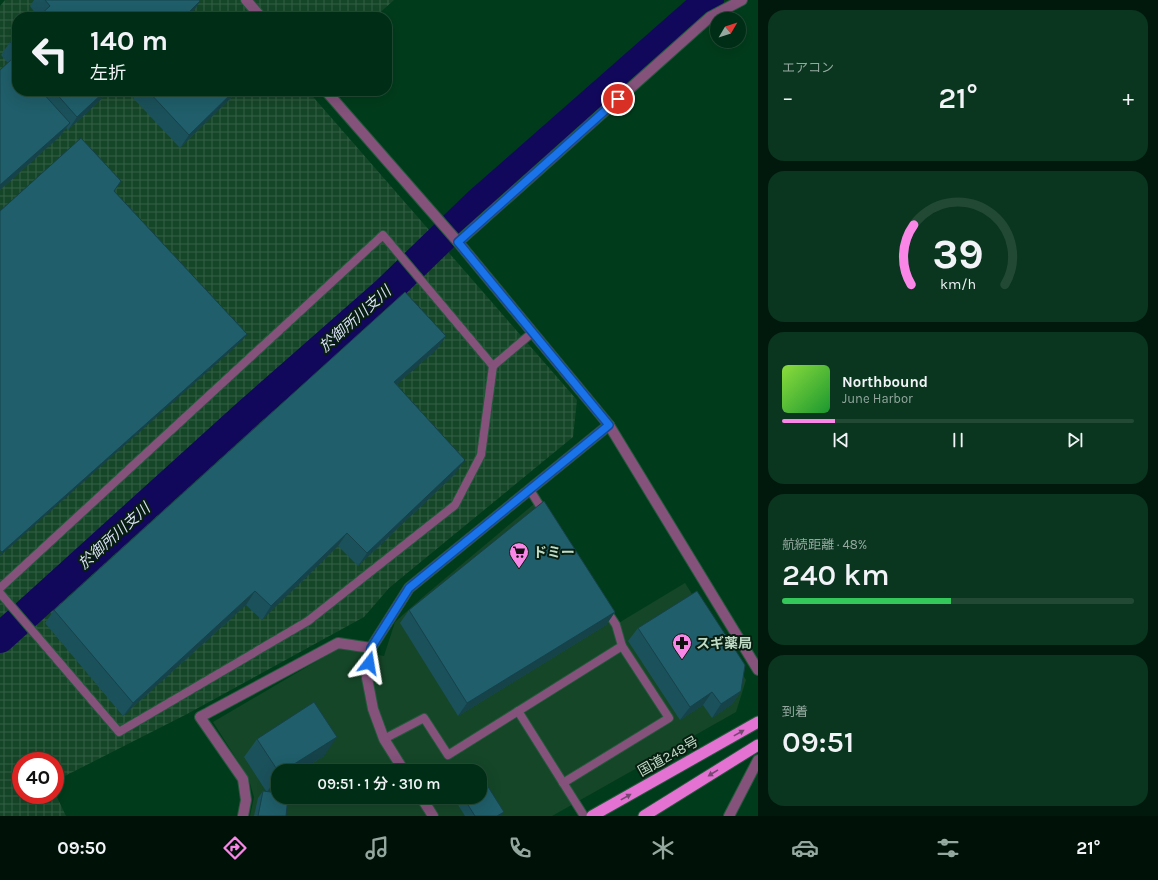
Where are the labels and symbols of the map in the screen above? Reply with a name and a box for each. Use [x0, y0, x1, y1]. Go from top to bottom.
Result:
north arrow [710, 12, 746, 48]
pin [601, 82, 635, 116]
water label: 於御所川支川 [316, 281, 396, 356]
water label: 於御所川支川 [75, 498, 155, 573]
supermarket icon: ドミー [508, 541, 530, 569]
place label: ドミー [533, 544, 575, 561]
pharmacy icon: スギ薬局 [671, 632, 693, 660]
place label: スギ薬局 [696, 635, 752, 652]
position arrow [348, 642, 390, 684]
one-way arrow [733, 730, 745, 736]
street label: 国道248号 [635, 733, 701, 780]
speed limit sign: 40 [12, 752, 64, 804]
one-way arrow [708, 769, 718, 777]
one-way arrow [620, 793, 632, 800]

